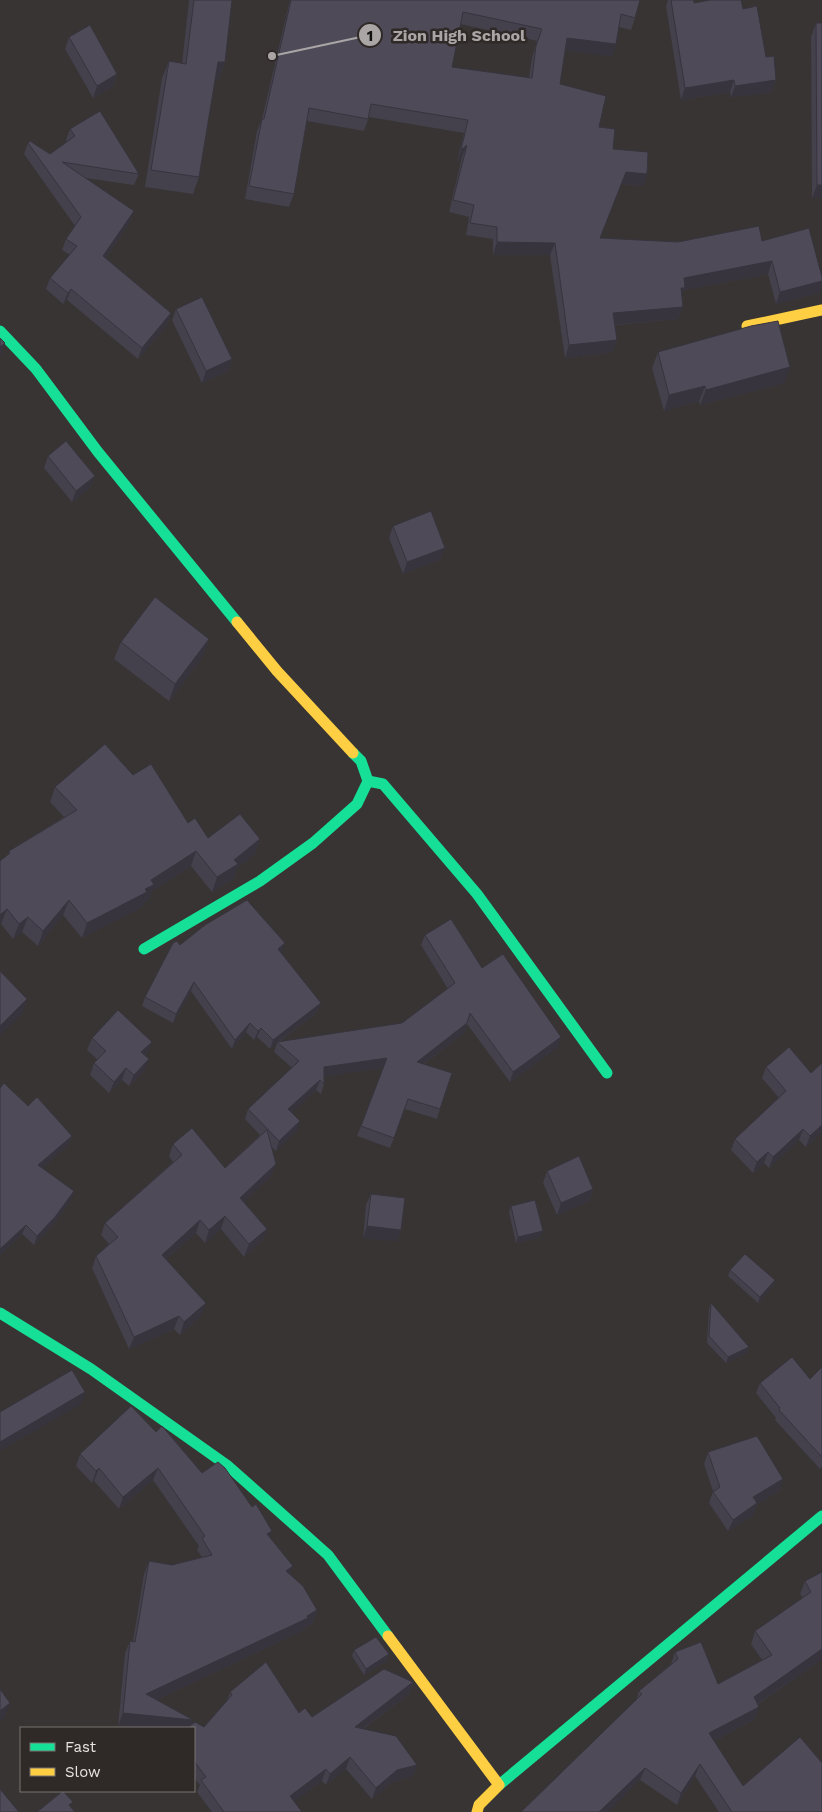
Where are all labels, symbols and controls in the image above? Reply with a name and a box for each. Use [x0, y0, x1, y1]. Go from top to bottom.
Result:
callout: Zion High School [357, 20, 535, 51]
text: Zion High School [393, 26, 526, 45]
text: 1 [367, 27, 373, 45]
legend [20, 1727, 195, 1792]
text: Fast [65, 1738, 97, 1756]
text: Slow [65, 1763, 101, 1781]

